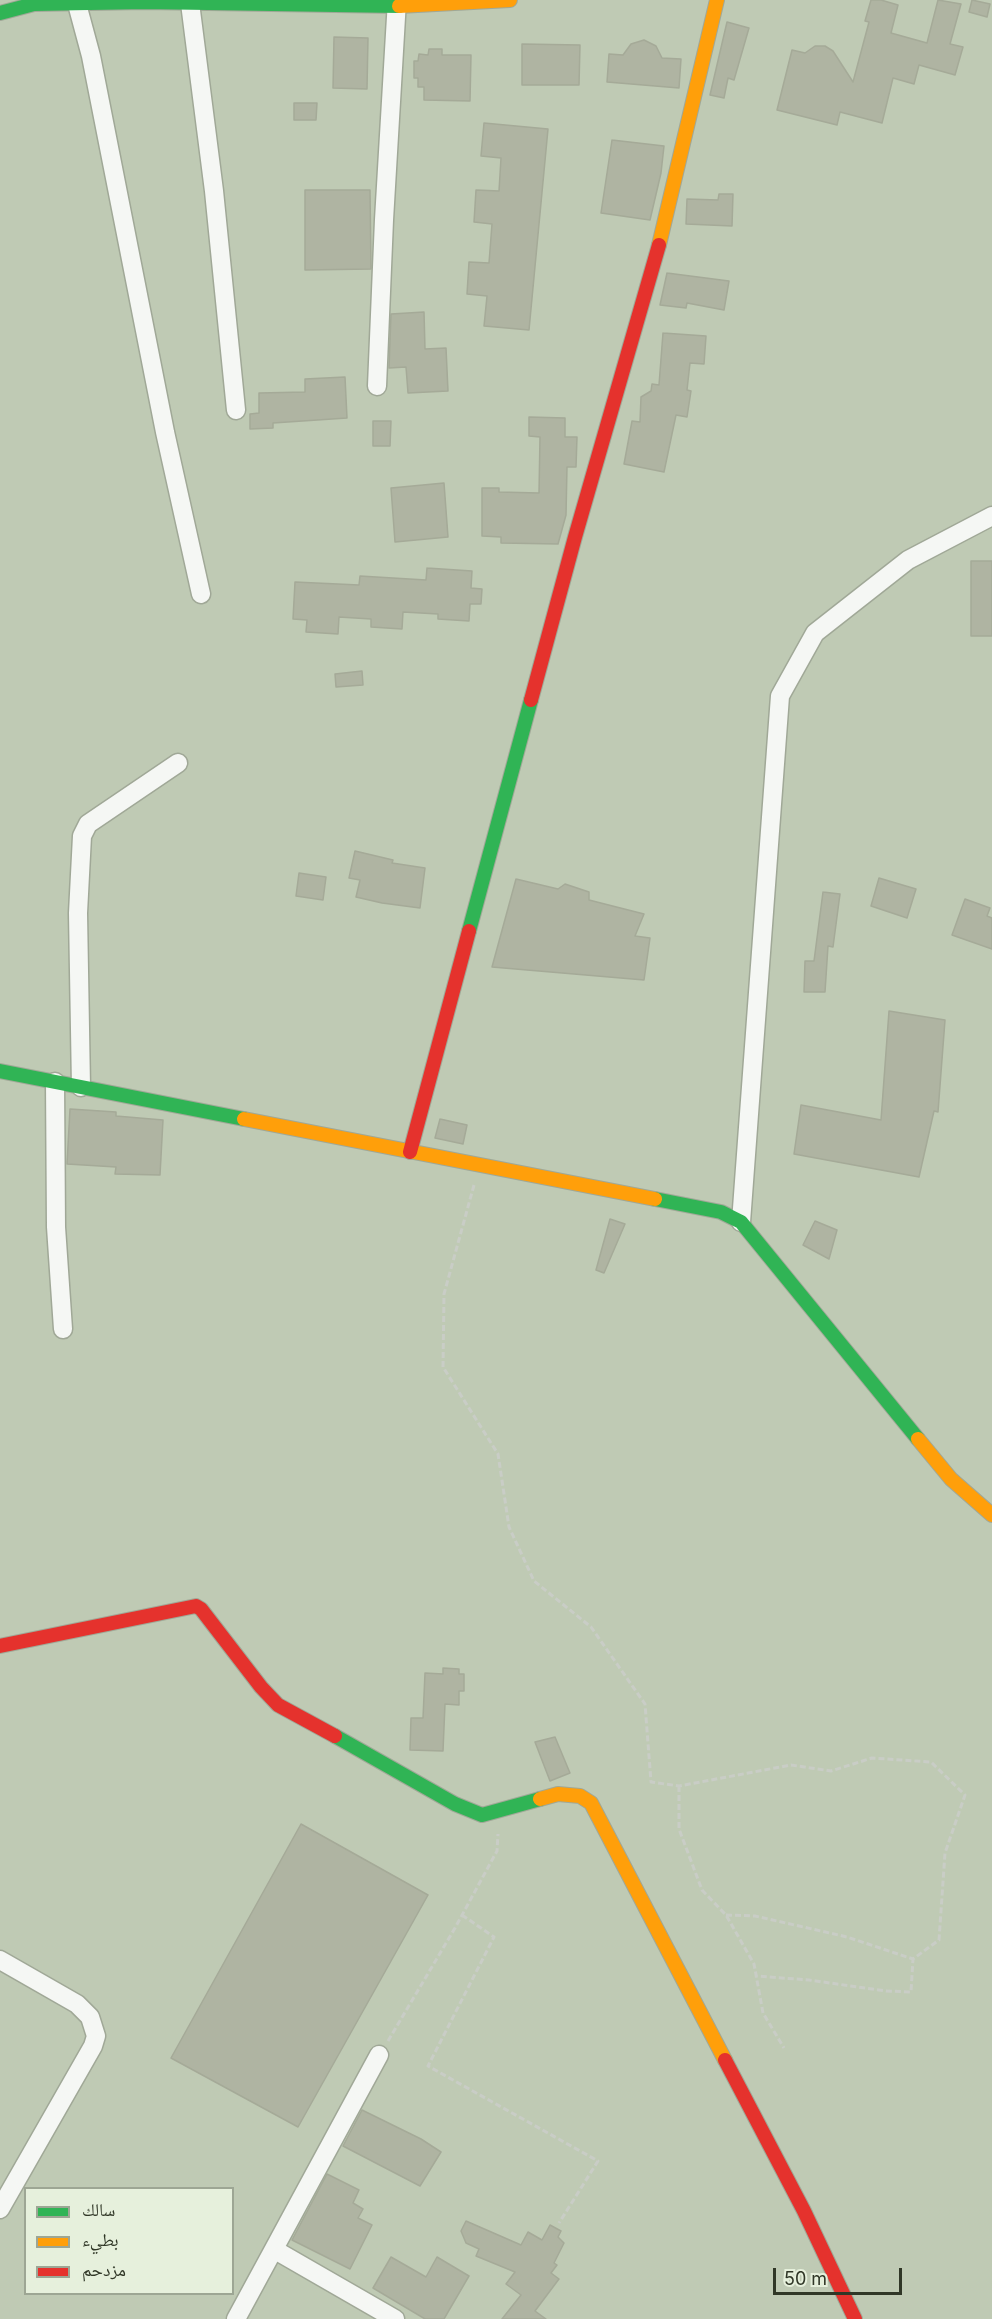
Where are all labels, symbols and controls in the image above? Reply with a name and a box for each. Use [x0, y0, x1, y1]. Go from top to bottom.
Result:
legend [24, 2187, 234, 2295]
text: سالك [82, 2199, 115, 2220]
text: بطيء [82, 2229, 119, 2250]
scale bar [776, 2256, 905, 2294]
text: مزدحم [82, 2259, 126, 2280]
text: 50 m [784, 2268, 827, 2289]

